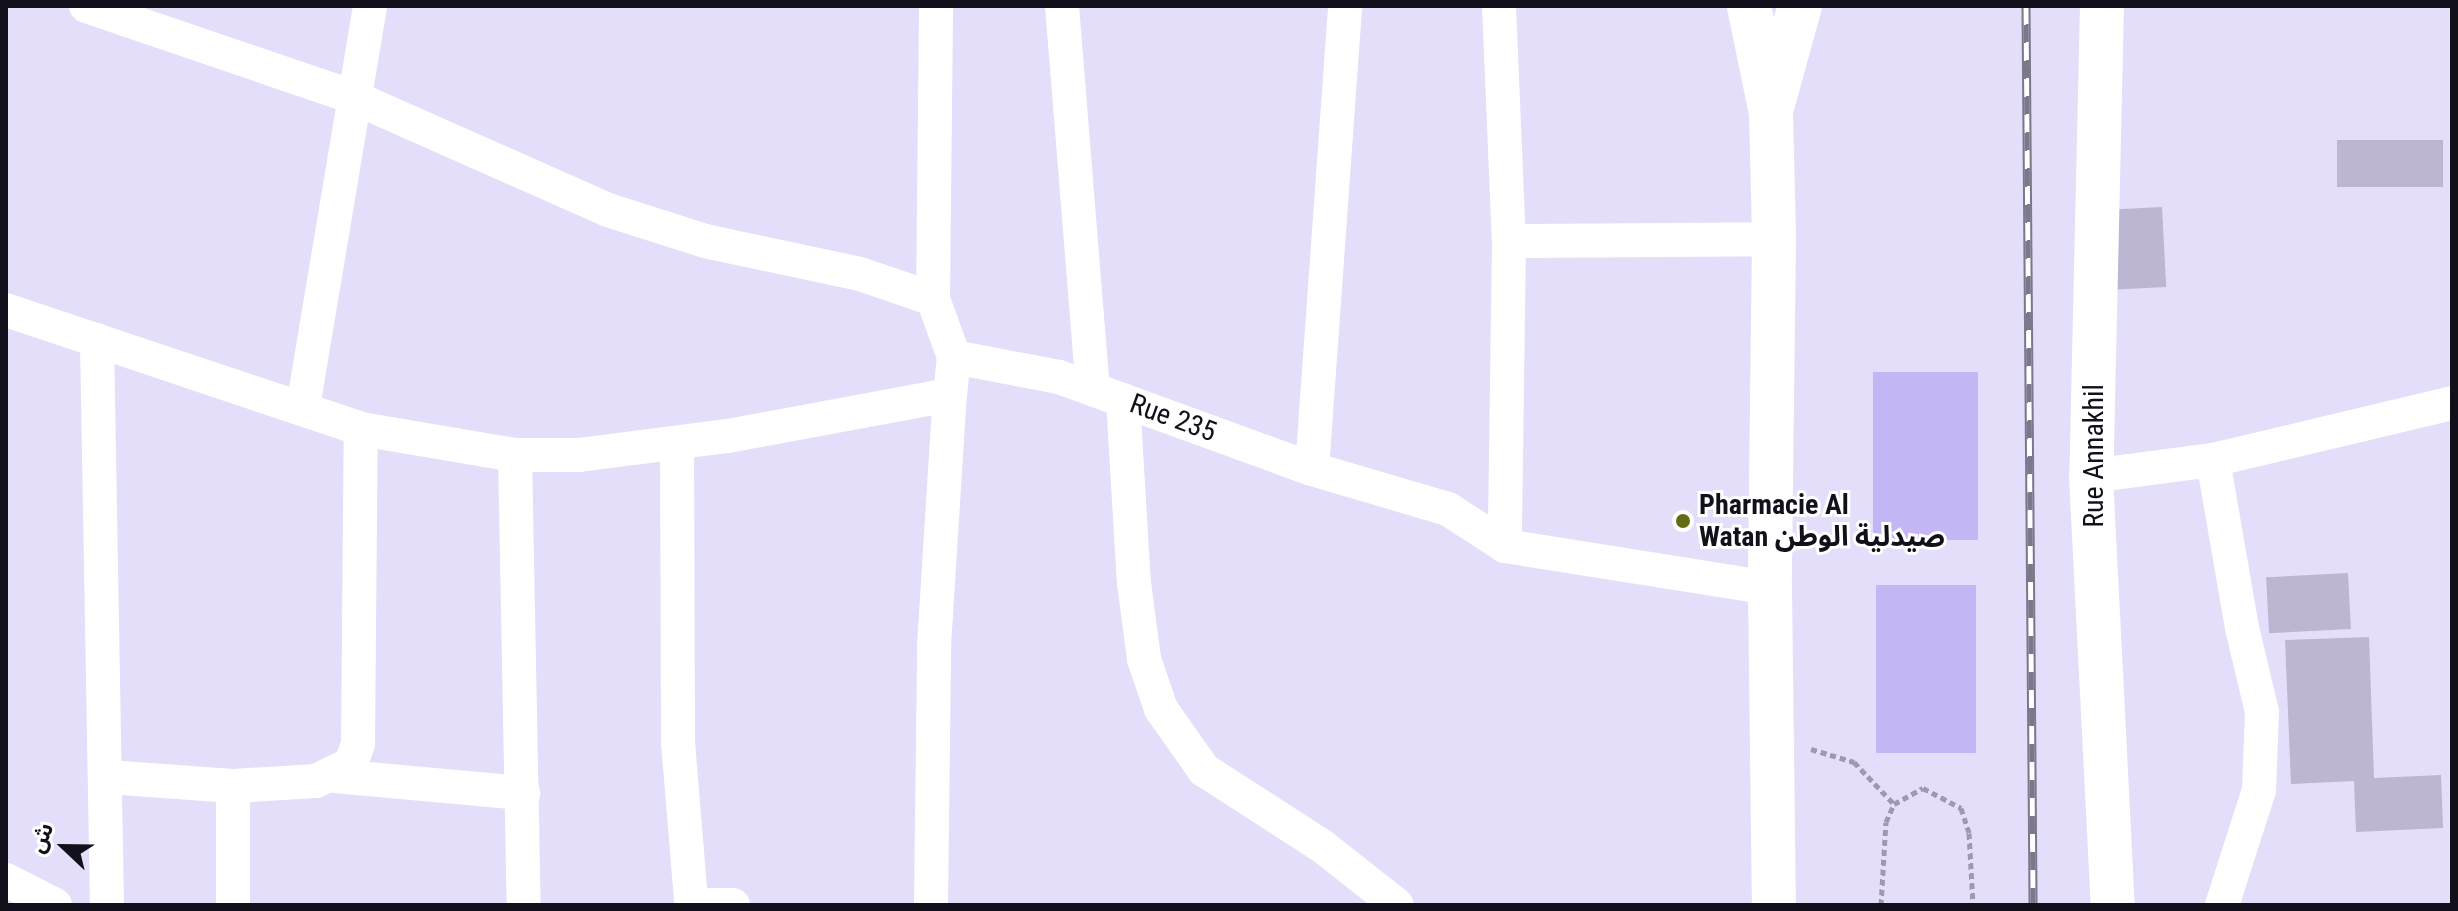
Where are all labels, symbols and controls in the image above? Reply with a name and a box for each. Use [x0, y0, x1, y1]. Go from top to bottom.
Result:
street label: Rue Annakhil [2077, 384, 2111, 528]
street label: Rue 235 [1125, 387, 1221, 449]
place label: Pharmacie Al Watan صيدلية الوطن [1699, 488, 1945, 554]
marker: Pharmacie Al Watan صيدلية الوطن [1674, 512, 1692, 530]
north arrow [24, 807, 104, 887]
text: ش [24, 819, 59, 856]

